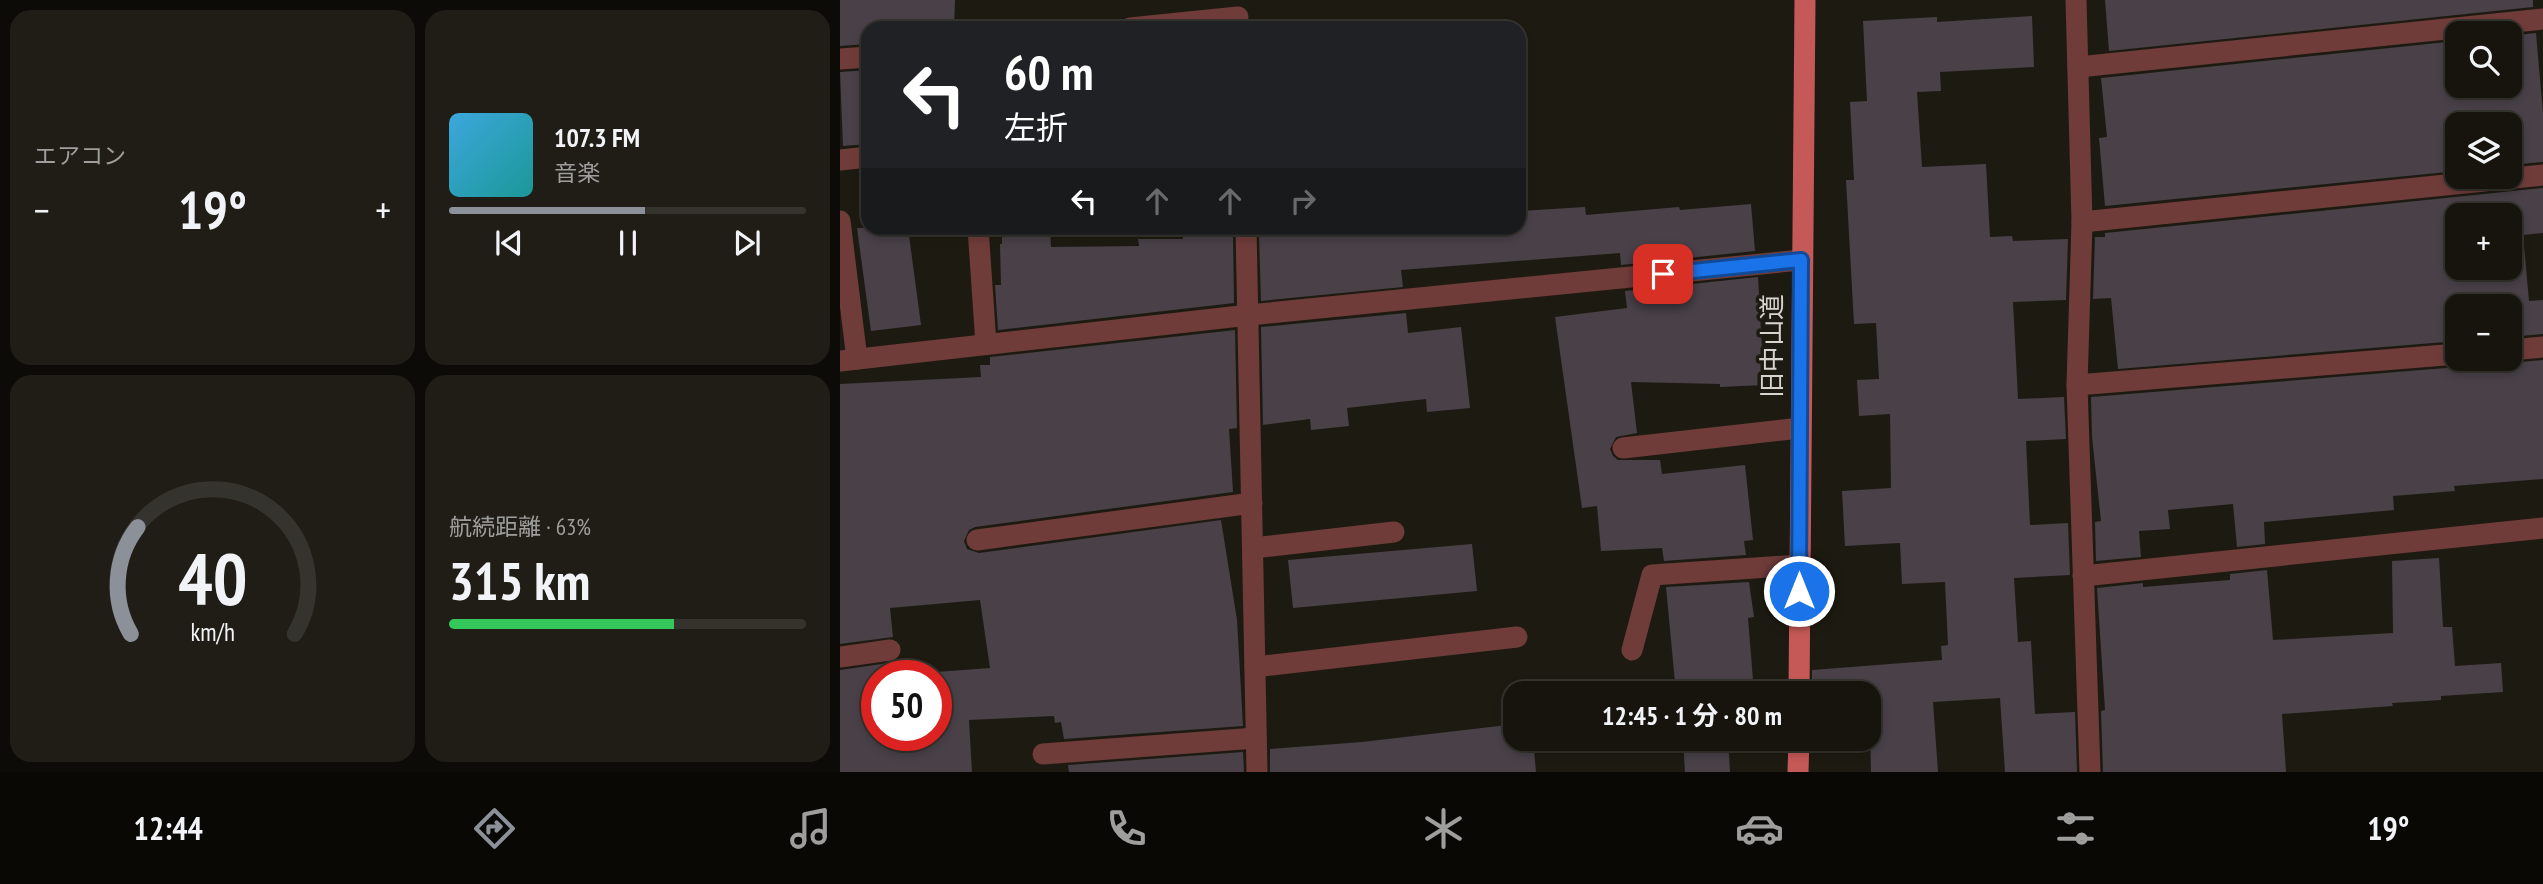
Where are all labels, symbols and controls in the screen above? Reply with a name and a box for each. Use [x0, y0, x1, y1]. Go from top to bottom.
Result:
map controls [2445, 21, 2522, 371]
button: search [2445, 21, 2522, 98]
text: 60 m [1004, 40, 1093, 104]
icon: left [889, 49, 980, 140]
text: 左折 [1004, 106, 1068, 148]
button: layers [2445, 112, 2522, 189]
text: 107.3 FM [554, 121, 640, 154]
text: エアコン [34, 141, 126, 170]
text: 音楽 [554, 158, 600, 187]
text: 19° [178, 176, 247, 243]
icon: left [1065, 182, 1103, 220]
icon: ahead [1138, 182, 1176, 220]
icon: ahead [1211, 182, 1249, 220]
icon: right [1284, 182, 1322, 220]
text: − [34, 185, 50, 234]
text: + [375, 185, 391, 234]
button: + [2445, 203, 2522, 280]
icon: previous [490, 224, 528, 262]
icon: pause [609, 224, 647, 262]
icon: next [728, 224, 766, 262]
pin [1633, 244, 1693, 304]
icon: arrive [1644, 255, 1682, 293]
street label: 旧中山道 [1755, 294, 1788, 398]
button: − [2445, 294, 2522, 371]
text: 航続距離 · 63% [449, 512, 591, 541]
text: 40 [178, 531, 247, 625]
text: 315 km [449, 547, 590, 614]
position arrow [1762, 554, 1836, 628]
text: km/h [190, 616, 235, 648]
speed limit sign: 50 [861, 660, 952, 751]
text: 12:45 · 1 分 · 80 m [1602, 699, 1782, 732]
icon: directions [470, 804, 519, 853]
icon: music [786, 804, 835, 853]
icon: phone [1102, 804, 1151, 853]
icon: climate [1419, 804, 1468, 853]
icon: car [1735, 804, 1784, 853]
icon: filters [2051, 804, 2100, 853]
text: 12:44 [134, 807, 203, 849]
text: 19° [2367, 807, 2409, 849]

